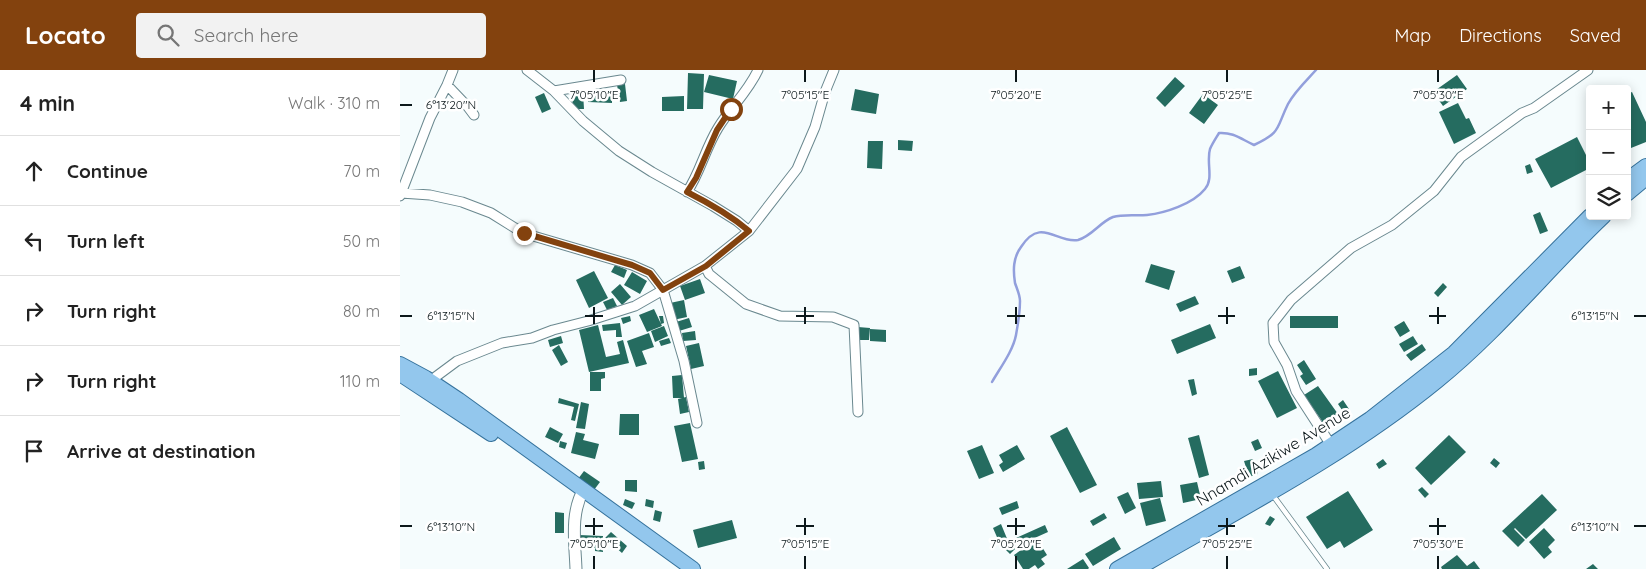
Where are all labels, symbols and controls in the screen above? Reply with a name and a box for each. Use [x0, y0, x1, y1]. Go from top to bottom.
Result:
search box [136, 13, 486, 58]
text: Locato [25, 20, 106, 50]
icon: search [154, 21, 182, 49]
text: Search here [194, 23, 299, 47]
text: Map [1394, 24, 1431, 47]
text: Directions [1459, 24, 1542, 47]
text: Saved [1570, 24, 1621, 47]
map controls [1586, 85, 1631, 220]
button: + [1586, 85, 1631, 130]
text: 7°05'10"E [569, 87, 619, 102]
text: 7°05'15"E [781, 87, 829, 102]
text: 7°05'20"E [990, 87, 1042, 102]
text: 7°05'25"E [1202, 87, 1253, 102]
text: 7°05'30"E [1413, 87, 1464, 102]
text: 4 min [20, 90, 75, 116]
text: Walk · 310 m [288, 93, 380, 113]
text: 6°13'20"N [426, 97, 476, 112]
route start [720, 98, 743, 121]
button: − [1586, 130, 1631, 175]
icon: ahead [20, 157, 48, 185]
text: Continue [67, 159, 148, 183]
text: 70 m [343, 161, 380, 181]
button: layers [1586, 175, 1631, 220]
route end [513, 222, 536, 245]
icon: left [20, 227, 48, 255]
text: Turn left [67, 229, 145, 253]
text: 50 m [343, 231, 380, 251]
icon: right [20, 297, 48, 325]
text: Turn right [67, 299, 156, 323]
text: 80 m [343, 301, 380, 321]
text: 6°13'15"N [427, 308, 475, 323]
text: 6°13'15"N [1571, 308, 1619, 323]
icon: right [20, 367, 48, 395]
text: Turn right [67, 369, 156, 393]
text: 110 m [340, 371, 380, 391]
street label: Nnamdi Azikiwe Avenue [1192, 402, 1354, 510]
icon: arrive [20, 437, 48, 465]
text: Arrive at destination [67, 439, 256, 463]
text: 6°13'10"N [427, 519, 475, 534]
text: 6°13'10"N [1571, 519, 1619, 534]
text: 7°05'10"E [569, 536, 619, 551]
text: 7°05'15"E [781, 536, 829, 551]
text: 7°05'20"E [990, 536, 1042, 551]
text: 7°05'25"E [1202, 536, 1253, 551]
text: 7°05'30"E [1413, 536, 1464, 551]

